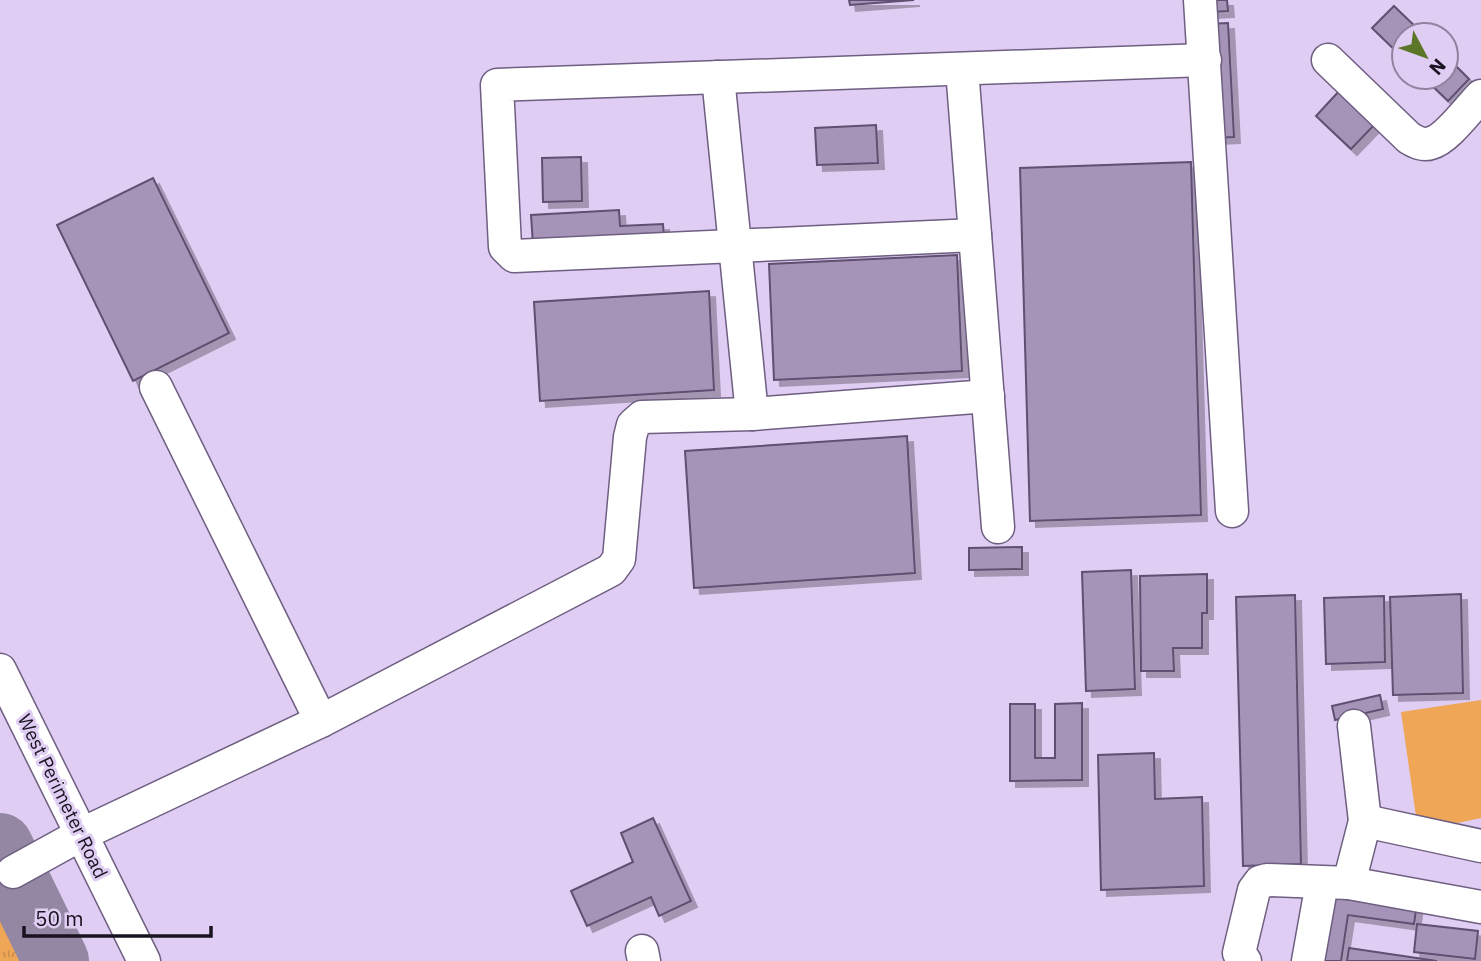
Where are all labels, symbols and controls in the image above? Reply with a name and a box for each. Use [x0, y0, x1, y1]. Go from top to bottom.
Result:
north arrow [1390, 21, 1460, 91]
text: N [1424, 54, 1451, 80]
street label: West Perimeter Road [13, 710, 113, 882]
scale bar [24, 894, 212, 938]
text: 50 m [35, 904, 84, 932]

